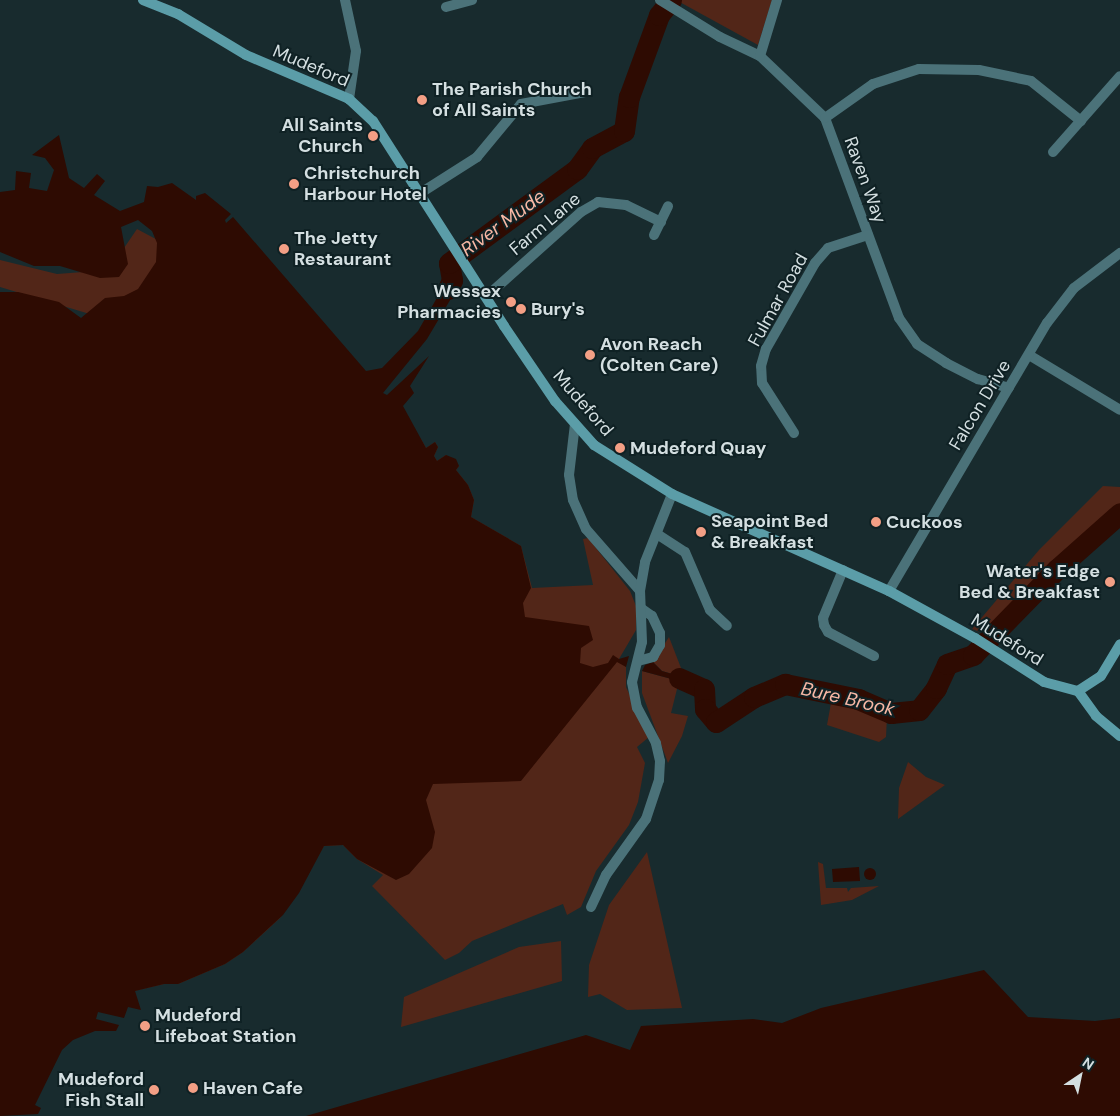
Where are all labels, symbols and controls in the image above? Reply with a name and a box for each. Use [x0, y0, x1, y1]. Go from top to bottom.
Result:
street label: Mudeford [269, 40, 353, 92]
place label: The Parish Church of All Saints [432, 79, 592, 122]
marker: The Parish Church of All Saints [416, 94, 428, 106]
place label: All Saints Church [282, 115, 363, 158]
marker: All Saints Church [367, 130, 379, 142]
street label: Raven Way [839, 134, 891, 226]
place label: Christchurch Harbour Hotel [304, 163, 427, 205]
marker: Christchurch Harbour Hotel [288, 178, 300, 190]
water label: River Mude [456, 185, 550, 261]
street label: Farm Lane [505, 188, 585, 260]
place label: The Jetty Restaurant [294, 228, 391, 270]
marker: The Jetty Restaurant [278, 243, 290, 255]
street label: Fulmar Road [744, 250, 812, 350]
place label: Wessex Pharmacies [397, 281, 501, 324]
marker: Wessex Pharmacies [505, 296, 517, 308]
place label: Bury's [531, 298, 585, 320]
marker: Bury's [515, 303, 527, 315]
place label: Avon Reach (Colten Care) [600, 334, 718, 376]
marker: Avon Reach (Colten Care) [584, 349, 596, 361]
street label: Falcon Drive [945, 356, 1015, 454]
street label: Mudeford [548, 365, 618, 441]
place label: Mudeford Quay [630, 437, 766, 459]
marker: Mudeford Quay [614, 442, 626, 454]
place label: Seapoint Bed & Breakfast [711, 511, 828, 554]
place label: Cuckoos [886, 511, 962, 533]
marker: Cuckoos [870, 516, 882, 528]
marker: Seapoint Bed & Breakfast [695, 526, 707, 538]
place label: Water's Edge Bed & Breakfast [959, 561, 1100, 604]
marker: Water's Edge Bed & Breakfast [1104, 576, 1116, 588]
street label: Mudeford [967, 609, 1047, 671]
water label: Bure Brook [799, 677, 897, 721]
place label: Mudeford Lifeboat Station [155, 1005, 296, 1048]
marker: Mudeford Lifeboat Station [139, 1020, 151, 1032]
north arrow [1055, 1051, 1105, 1101]
text: N [1079, 1053, 1098, 1074]
place label: Mudeford Fish Stall [58, 1069, 144, 1112]
place label: Haven Cafe [203, 1077, 303, 1099]
marker: Haven Cafe [187, 1082, 199, 1094]
marker: Mudeford Fish Stall [148, 1084, 160, 1096]

